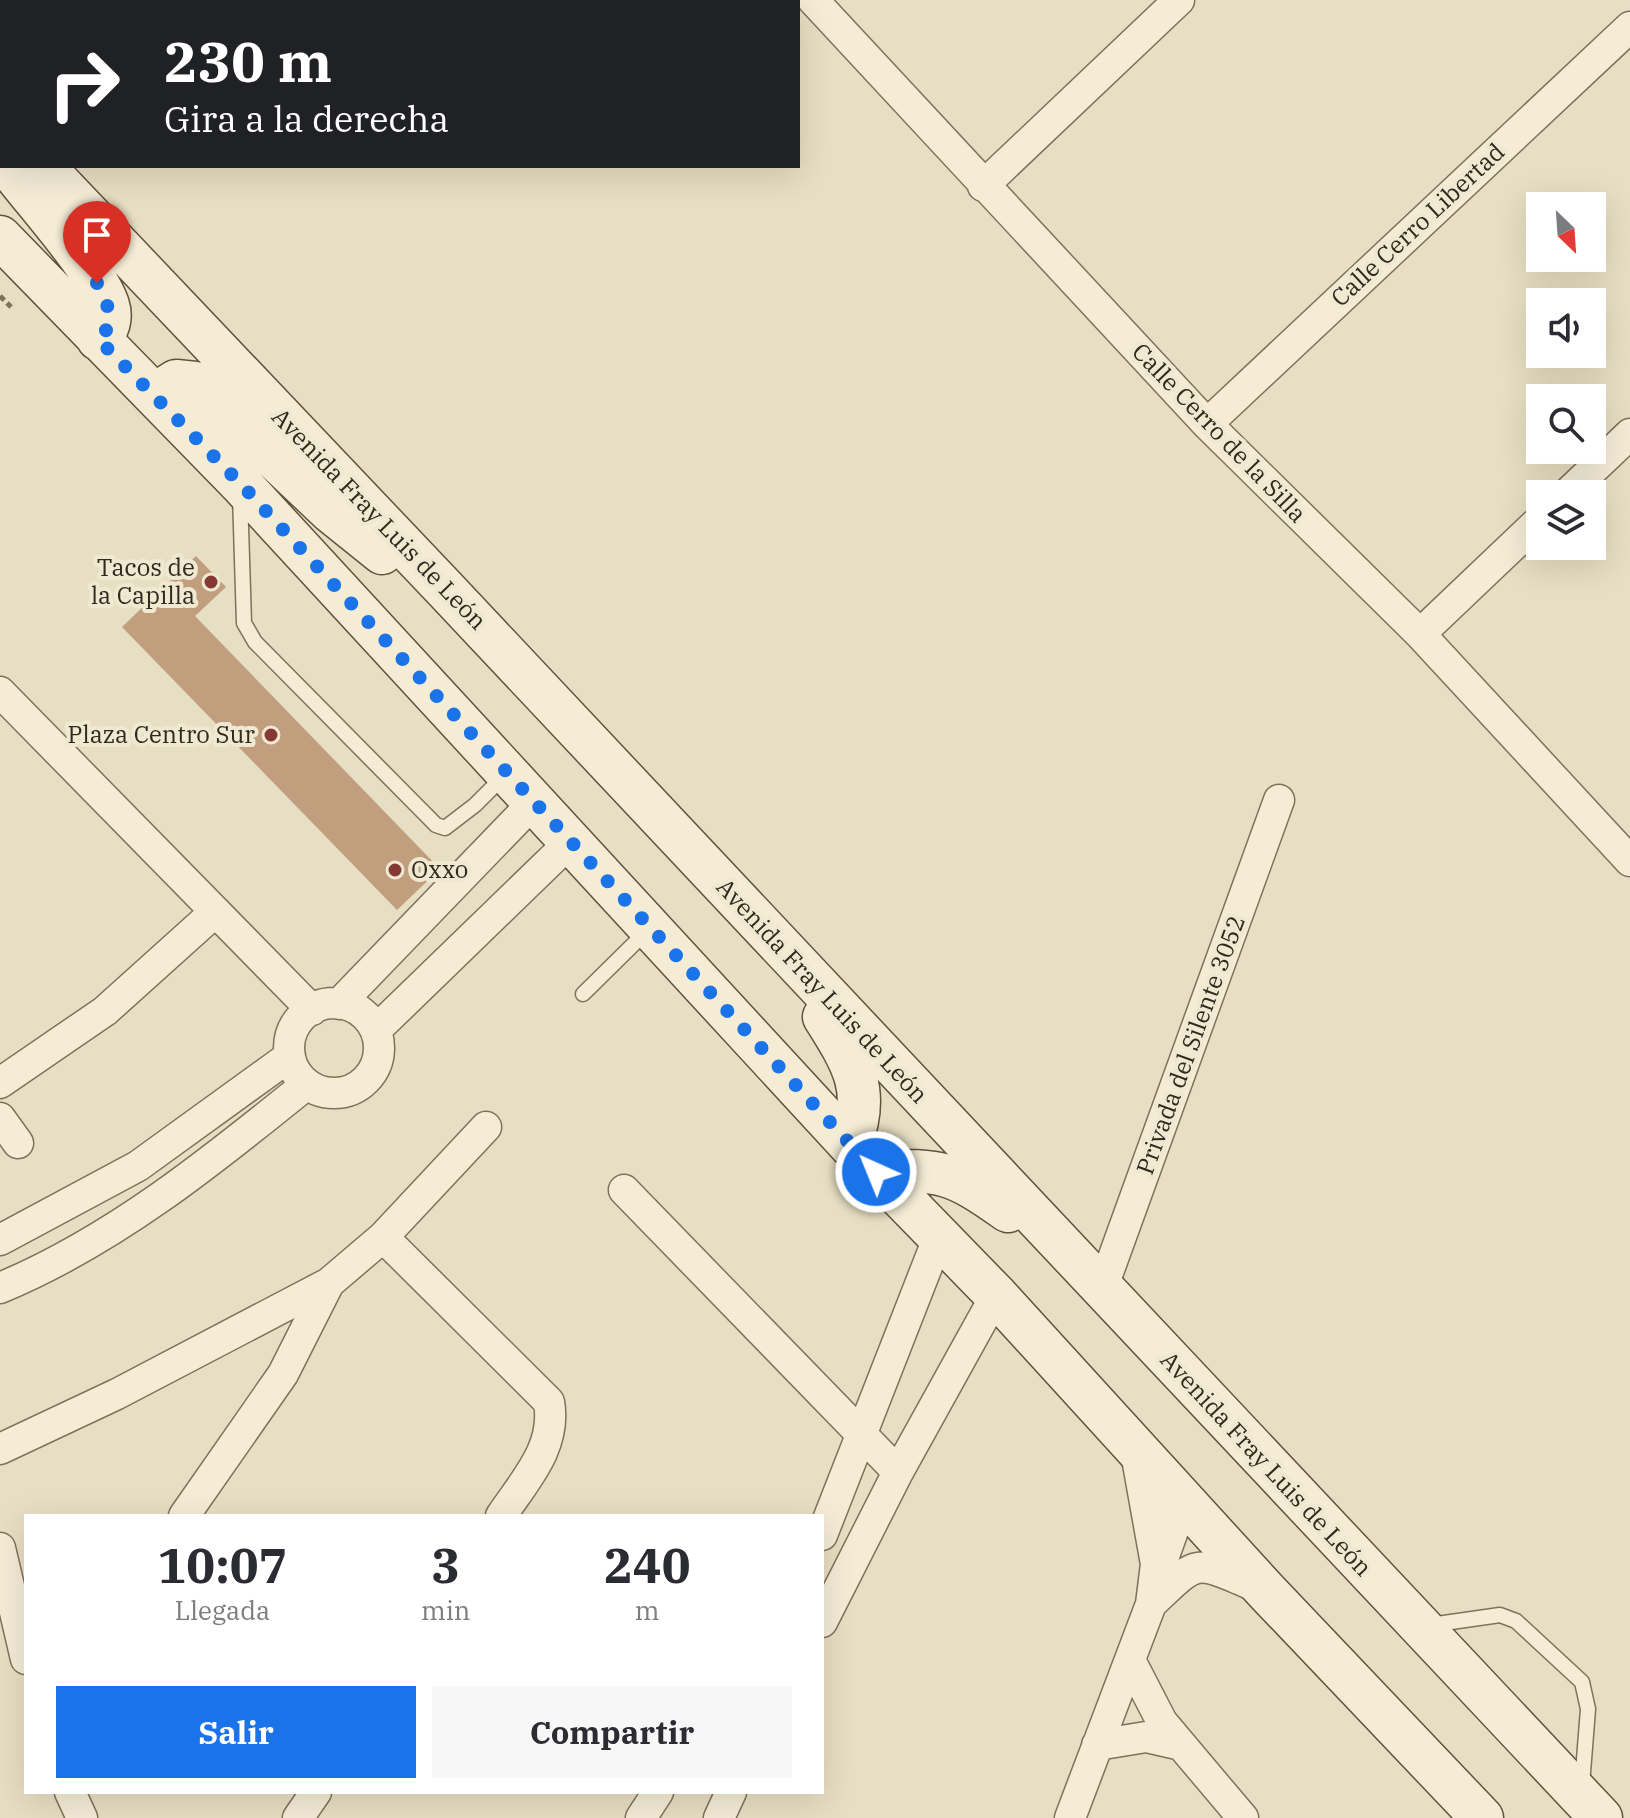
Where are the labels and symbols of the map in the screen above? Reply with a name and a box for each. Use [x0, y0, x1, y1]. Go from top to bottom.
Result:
street label: Calle Cerro Libertad [1324, 135, 1511, 313]
north arrow [1526, 192, 1606, 272]
pin [63, 201, 131, 283]
street label: Calle Cerro de la Silla [1126, 336, 1314, 529]
street label: Avenida Fray Luis de León [265, 401, 494, 636]
place label: Tacos de la Capilla [91, 551, 195, 611]
marker: Tacos de la Capilla [202, 573, 220, 591]
place label: Plaza Centro Sur [67, 718, 255, 750]
marker: Plaza Centro Sur [262, 726, 280, 744]
place label: Oxxo [411, 853, 468, 885]
marker: Oxxo [386, 861, 404, 879]
street label: Avenida Fray Luis de León [710, 871, 936, 1110]
street label: Privada del Silente 3052 [1128, 911, 1252, 1179]
position arrow [834, 1130, 918, 1214]
street label: Avenida Fray Luis de León [1154, 1344, 1380, 1583]

